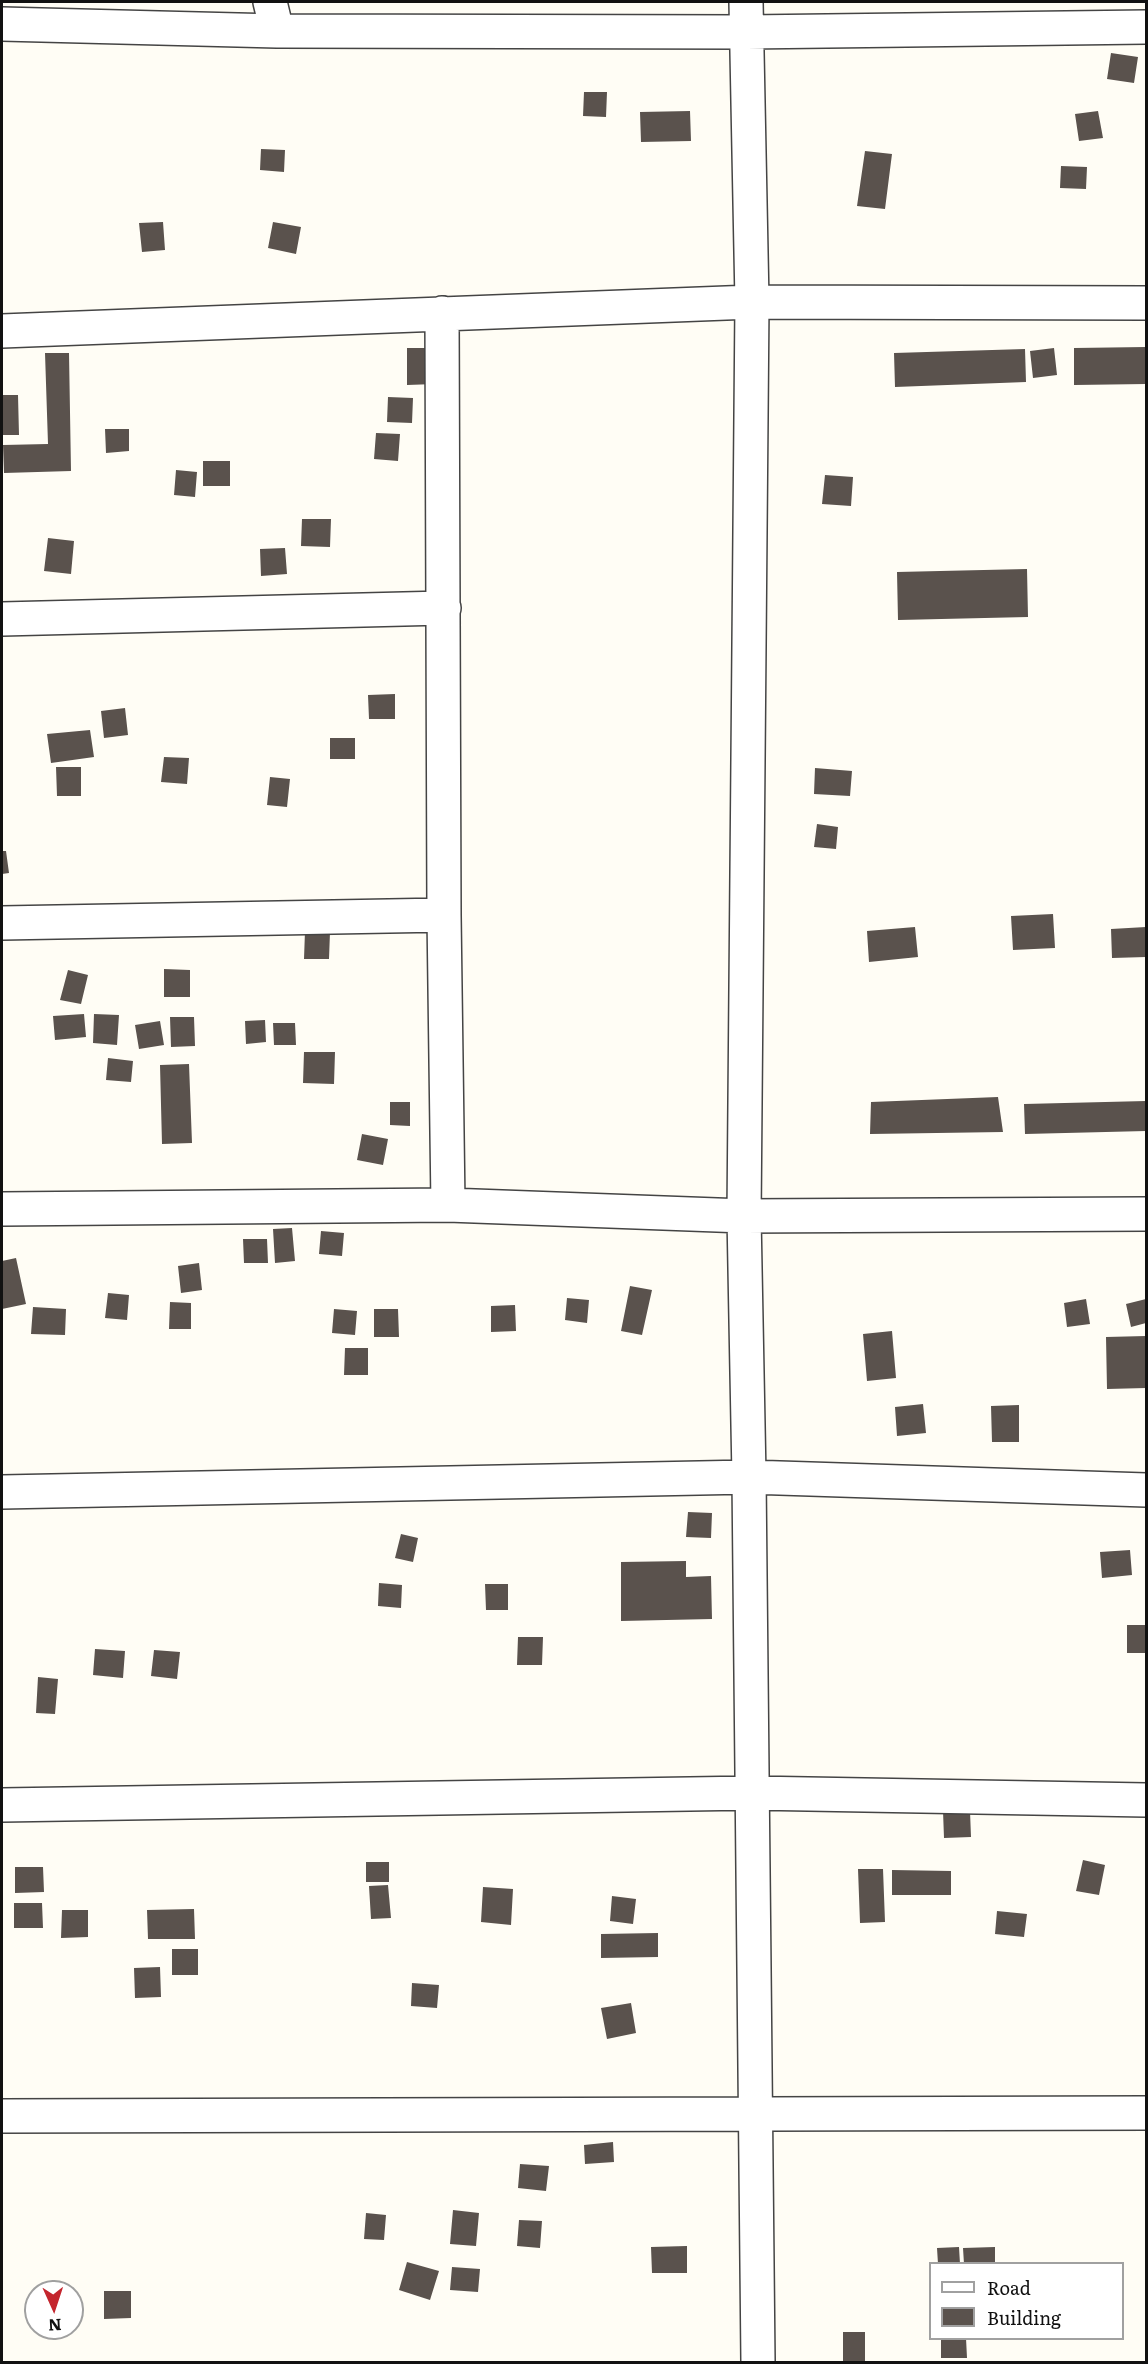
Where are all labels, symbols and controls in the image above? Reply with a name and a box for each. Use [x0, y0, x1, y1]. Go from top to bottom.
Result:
legend [929, 2262, 1124, 2340]
text: Road [987, 2274, 1031, 2301]
north arrow [24, 2280, 84, 2340]
text: Building [987, 2304, 1061, 2331]
text: N [47, 2314, 62, 2338]

